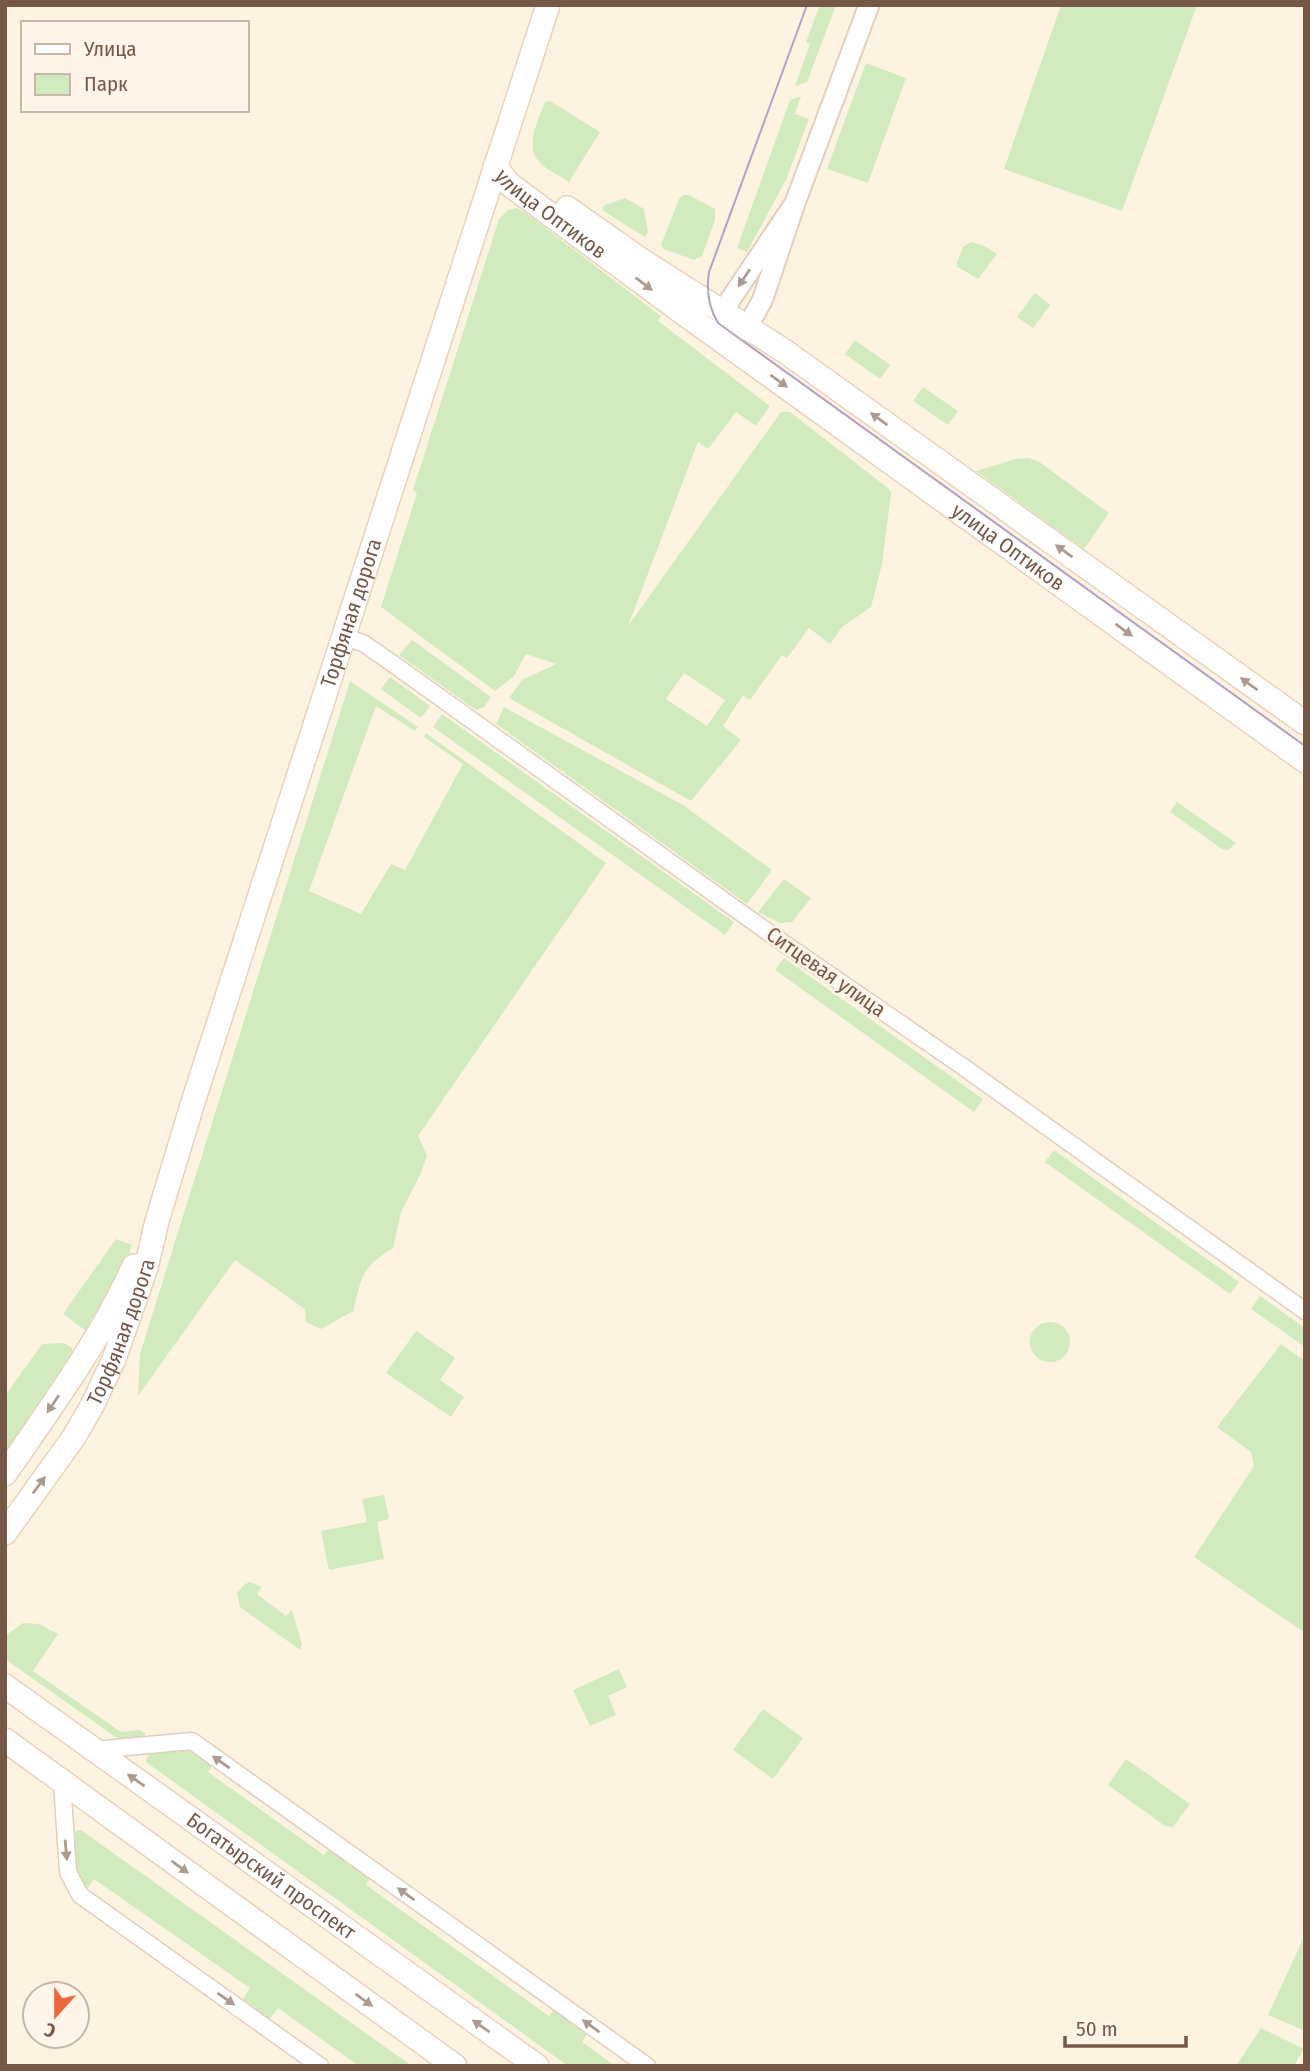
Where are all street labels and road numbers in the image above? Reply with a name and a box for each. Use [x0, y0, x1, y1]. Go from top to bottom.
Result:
street label: улица Оптиков [489, 164, 611, 265]
street label: улица Оптиков [947, 498, 1070, 596]
street label: Торфяная дорога [315, 535, 387, 691]
street label: Ситцевая улица [761, 921, 891, 1023]
street label: Торфяная дорога [81, 1256, 161, 1409]
street label: Богатырский проспект [181, 1807, 361, 1946]

